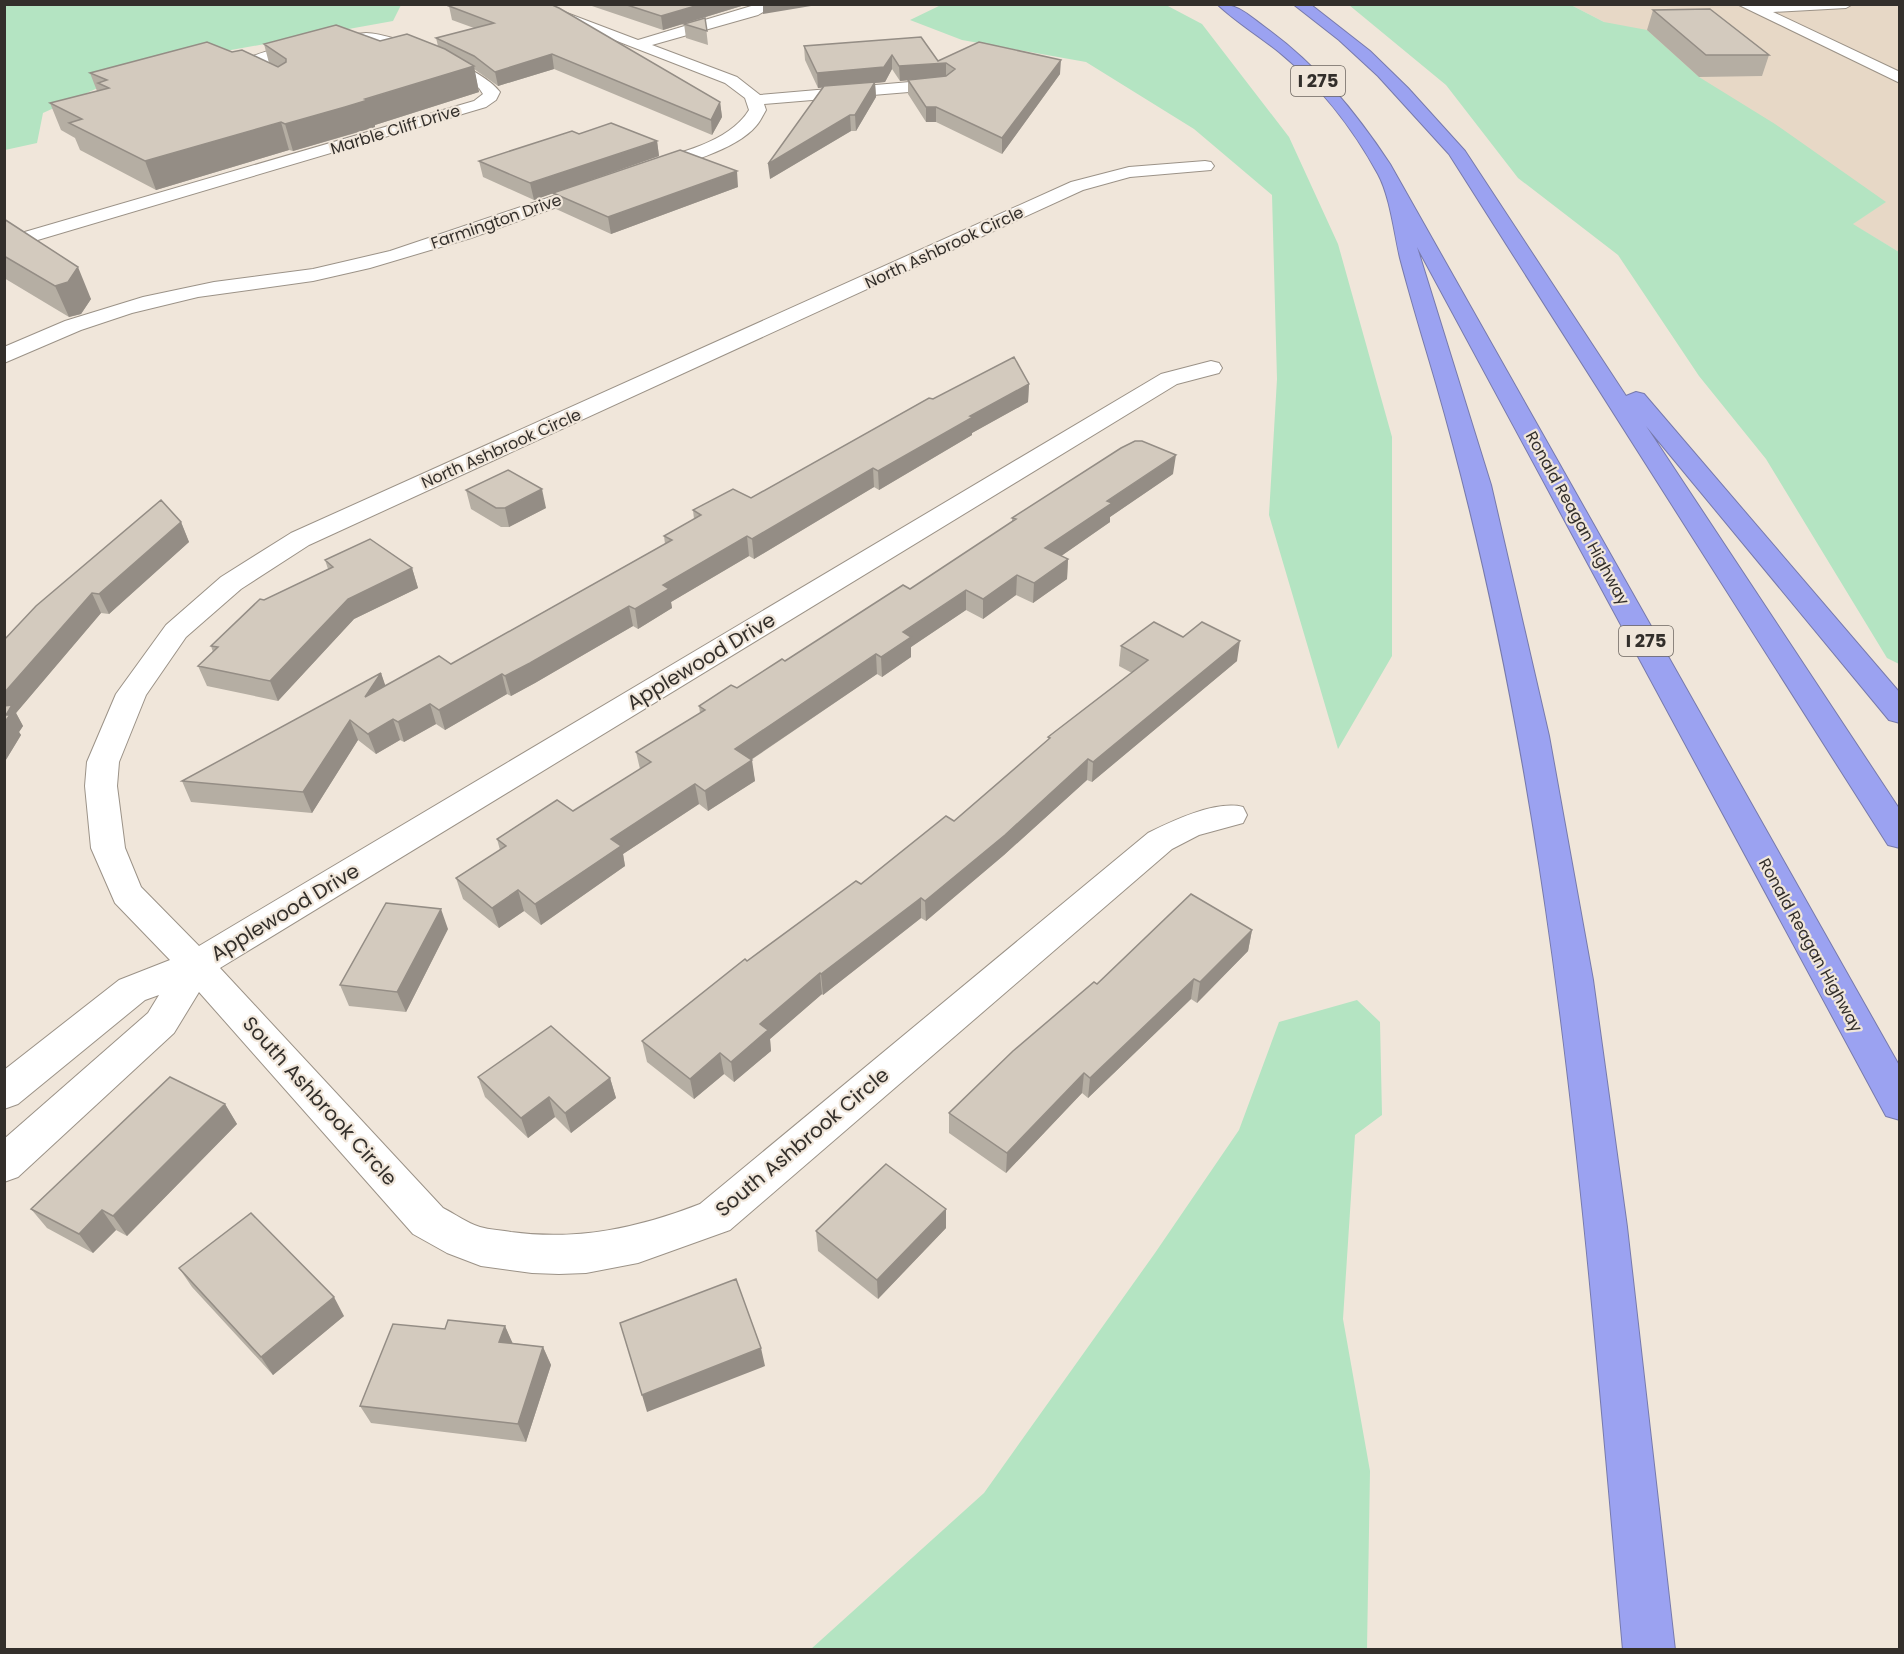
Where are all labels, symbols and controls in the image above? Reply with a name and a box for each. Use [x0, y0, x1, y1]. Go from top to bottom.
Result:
road number: I 275 [1291, 66, 1345, 96]
street label: Marble Cliff Drive [327, 99, 463, 160]
street label: Farmington Drive [428, 188, 565, 255]
street label: North Ashbrook Circle [861, 200, 1027, 294]
street label: North Ashbrook Circle [418, 403, 585, 494]
street label: Ronald Reagan Highway [1520, 427, 1635, 609]
street label: Applewood Drive [621, 606, 781, 716]
road number: I 275 [1619, 626, 1673, 656]
street label: Ronald Reagan Highway [1753, 854, 1868, 1036]
street label: Applewood Drive [205, 857, 365, 967]
street label: South Ashbrook Circle [236, 1010, 404, 1192]
street label: South Ashbrook Circle [709, 1061, 895, 1223]

